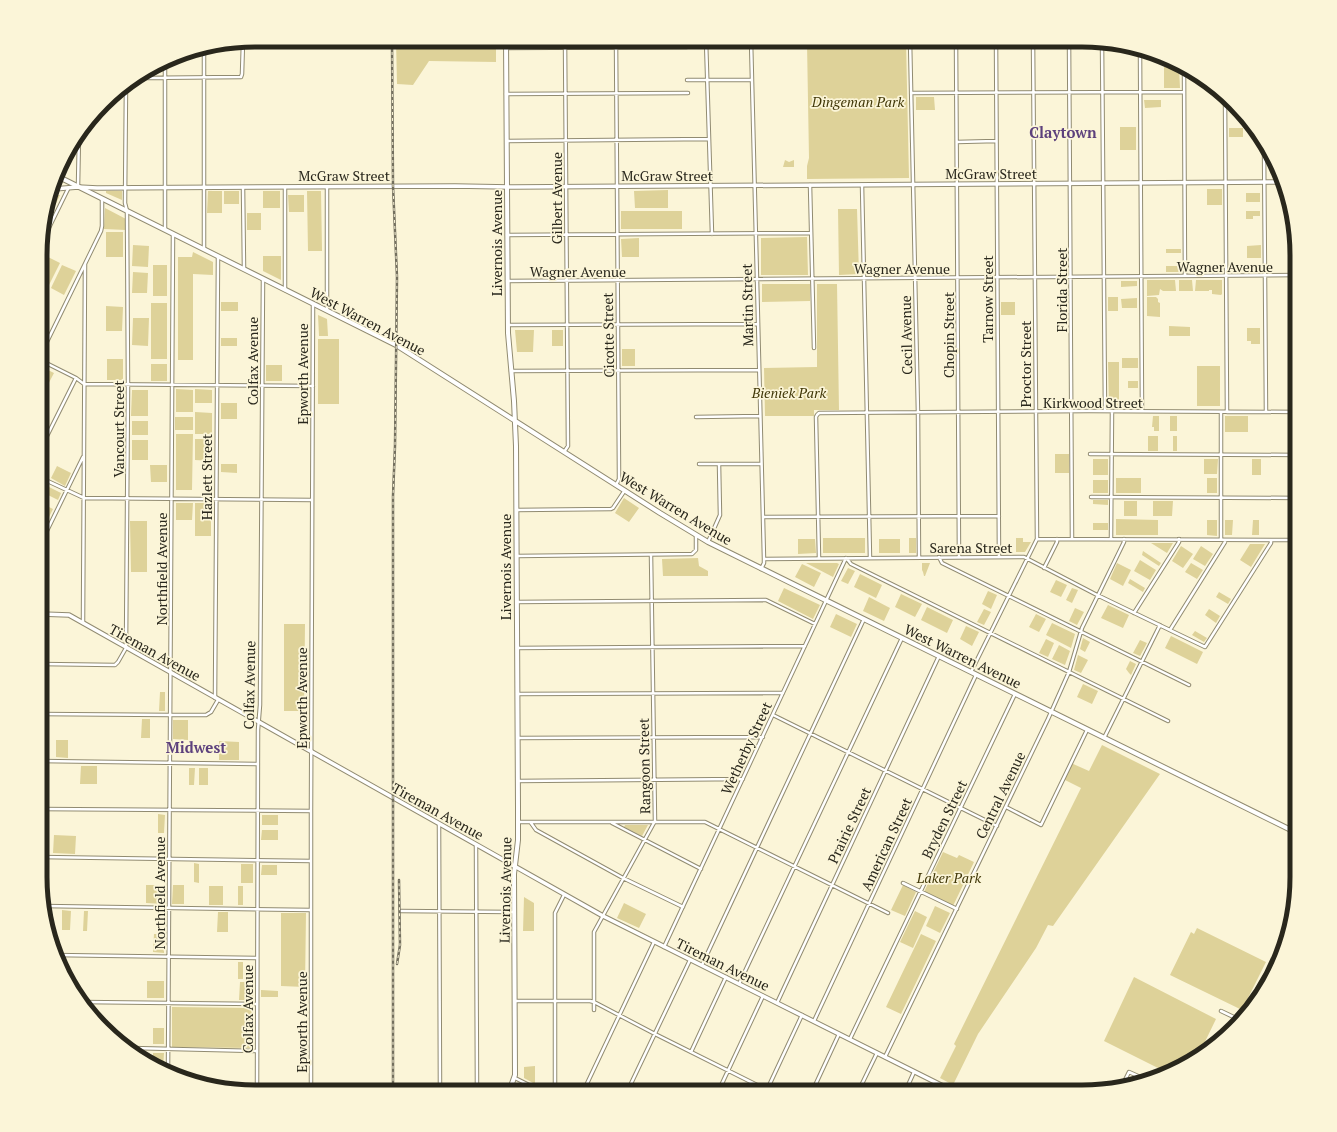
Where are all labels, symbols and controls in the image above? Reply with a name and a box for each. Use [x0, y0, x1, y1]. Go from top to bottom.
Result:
park label: Dingeman Park [811, 92, 904, 111]
district label: Claytown [1029, 122, 1097, 142]
street label: Gilbert Avenue [547, 152, 566, 244]
street label: McGraw Street [945, 164, 1038, 183]
street label: McGraw Street [298, 166, 391, 185]
street label: McGraw Street [621, 166, 714, 185]
street label: Livernois Avenue [487, 190, 506, 296]
street label: Florida Street [1052, 247, 1071, 332]
street label: Tarnow Street [978, 254, 997, 343]
street label: Wagner Avenue [1177, 257, 1273, 276]
street label: Wagner Avenue [854, 259, 950, 278]
street label: Wagner Avenue [530, 262, 626, 281]
street label: Martin Street [737, 263, 757, 347]
street label: West Warren Avenue [307, 283, 429, 359]
street label: Cicotte Street [598, 291, 618, 378]
street label: Chopin Street [939, 291, 958, 378]
street label: Cecil Avenue [896, 295, 916, 375]
street label: Colfax Avenue [243, 317, 262, 405]
street label: Proctor Street [1016, 320, 1035, 408]
street label: Epworth Avenue [293, 323, 312, 425]
street label: Vancourt Street [109, 380, 128, 478]
park label: Bieniek Park [751, 383, 826, 402]
street label: Kirkwood Street [1043, 393, 1144, 412]
street label: Hazlett Street [197, 433, 216, 520]
street label: West Warren Avenue [616, 467, 736, 549]
street label: Northfield Avenue [152, 512, 171, 626]
street label: Livernois Avenue [496, 514, 515, 620]
street label: Sarena Street [929, 538, 1013, 557]
street label: Tireman Avenue [106, 619, 204, 685]
street label: West Warren Avenue [901, 619, 1025, 693]
street label: Colfax Avenue [239, 640, 259, 730]
street label: Epworth Avenue [292, 647, 311, 749]
street label: Wetherby Street [716, 698, 776, 797]
street label: Rangoon Street [634, 717, 654, 814]
district label: Midwest [166, 737, 226, 757]
street label: Central Avenue [971, 748, 1029, 842]
street label: Bryden Street [917, 776, 972, 861]
street label: Tireman Avenue [389, 778, 487, 844]
street label: Prairie Street [823, 783, 875, 866]
street label: American Street [856, 794, 916, 894]
street label: Northfield Avenue [150, 836, 169, 950]
street label: Livernois Avenue [495, 837, 515, 943]
park label: Laker Park [916, 868, 981, 887]
street label: Tireman Avenue [673, 933, 773, 995]
street label: Colfax Avenue [238, 965, 257, 1053]
street label: Epworth Avenue [292, 971, 311, 1073]

